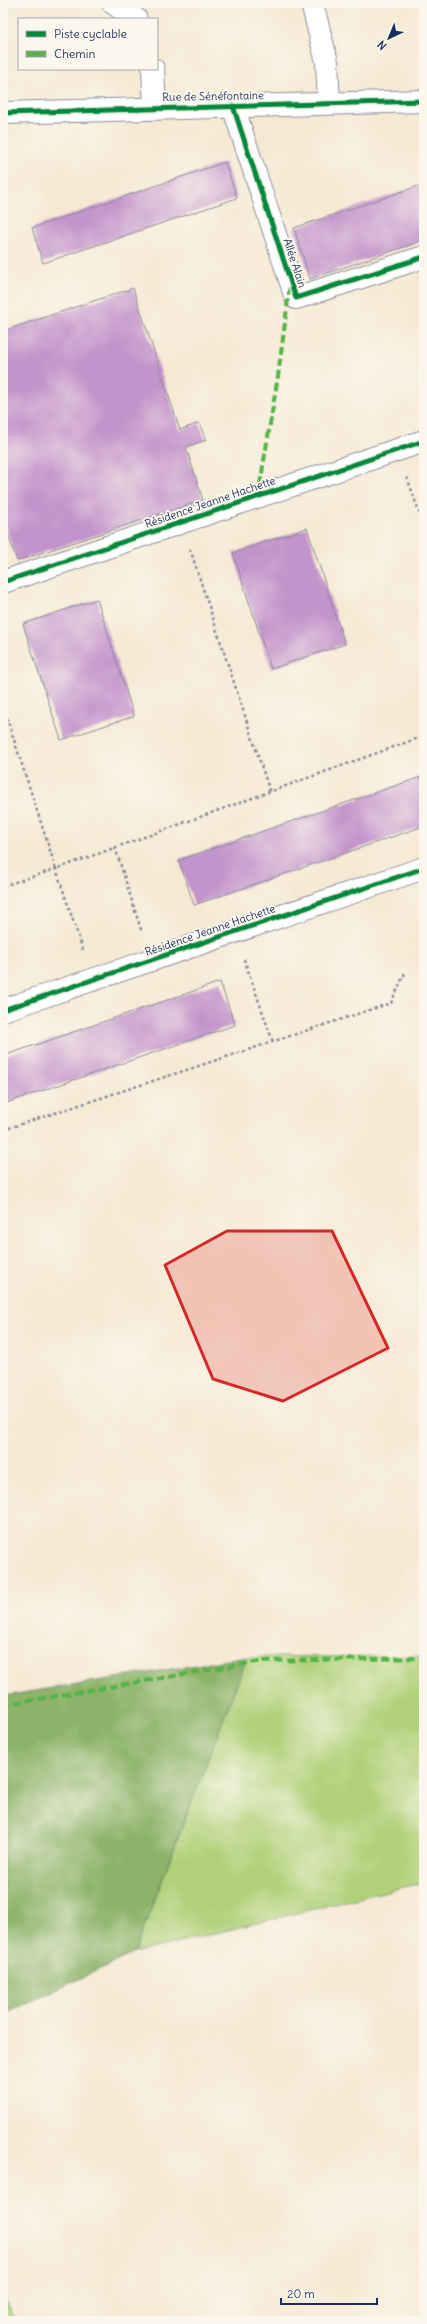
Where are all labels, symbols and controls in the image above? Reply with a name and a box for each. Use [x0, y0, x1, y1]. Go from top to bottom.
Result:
legend [18, 18, 158, 70]
north arrow [369, 18, 409, 58]
text: Piste cyclable [54, 26, 127, 41]
text: N [374, 38, 390, 53]
text: Chemin [54, 46, 96, 61]
street label: Rue de Sénéfontaine [162, 88, 264, 104]
street label: Allée Alain [280, 237, 310, 289]
street label: Résidence Jeanne Hachette [143, 473, 277, 531]
street label: Résidence Jeanne Hachette [143, 901, 277, 959]
scale bar [281, 2280, 377, 2306]
text: 20 m [287, 2286, 315, 2301]

